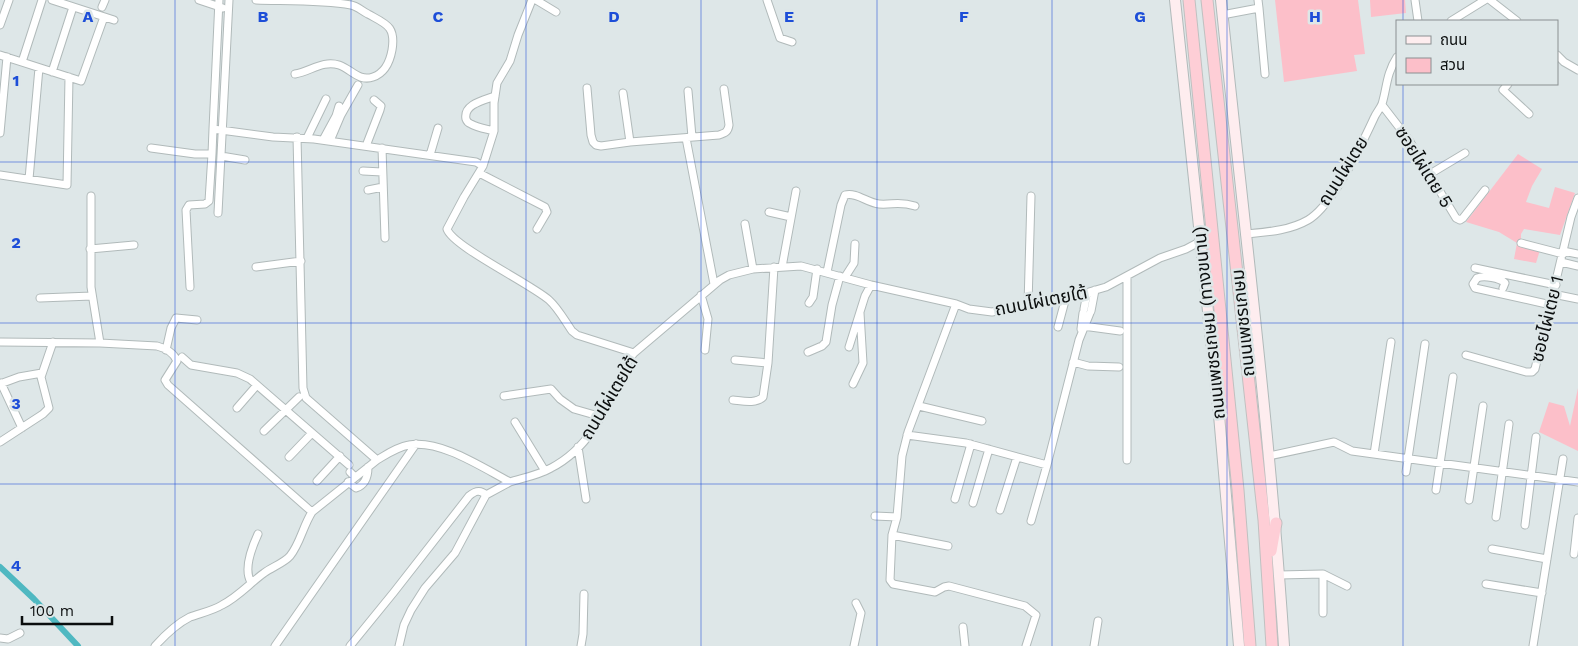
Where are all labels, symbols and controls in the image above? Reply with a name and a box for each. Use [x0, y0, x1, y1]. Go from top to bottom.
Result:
text: A [83, 7, 94, 26]
text: B [258, 7, 269, 26]
text: C [433, 7, 444, 26]
text: D [608, 7, 620, 26]
text: E [784, 7, 794, 26]
text: F [959, 7, 969, 26]
text: G [1134, 7, 1146, 26]
text: H [1309, 7, 1321, 26]
legend [1396, 20, 1558, 85]
text: ถนน [1440, 31, 1467, 49]
text: สวน [1440, 56, 1465, 74]
text: 1 [13, 71, 19, 90]
street label: ซอยไผ่เตย 5 [1391, 122, 1458, 211]
street label: ถนนไผ่เตย [1313, 132, 1372, 209]
street label: ถนนเพชรเกษม (ทางขนาน) [1188, 226, 1229, 420]
text: 2 [11, 233, 21, 252]
street label: ถนนเพชรเกษม [1226, 268, 1259, 378]
street label: ซอยไผ่เตย 1 [1526, 274, 1567, 364]
street label: ถนนไผ่เตยใต้ [993, 281, 1089, 320]
street label: ถนนไผ่เตยใต้ [575, 352, 642, 443]
text: 3 [11, 394, 21, 413]
text: 4 [11, 556, 21, 575]
scale bar [22, 594, 112, 626]
text: 100 m [30, 602, 74, 620]

